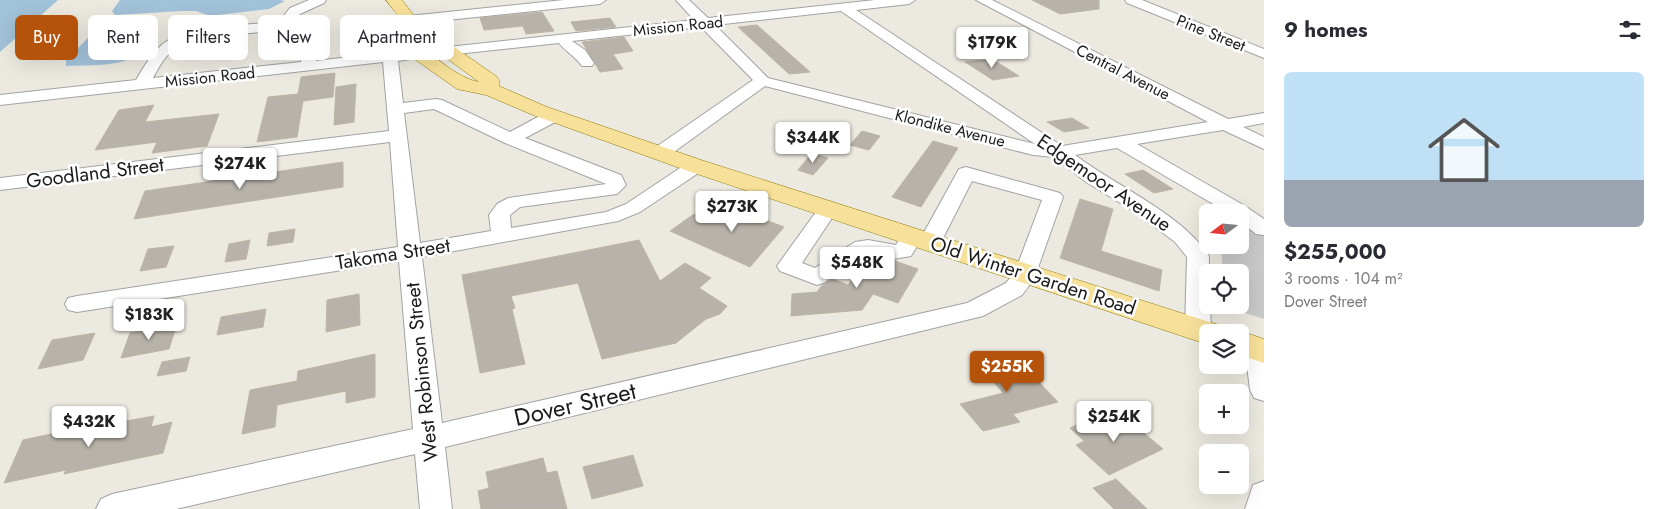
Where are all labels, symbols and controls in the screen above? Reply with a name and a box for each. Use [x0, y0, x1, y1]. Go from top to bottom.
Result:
street label: Pine Street [1173, 9, 1249, 57]
street label: Mission Road [632, 10, 724, 42]
chip: Buy [15, 15, 78, 60]
chip: Rent [88, 15, 158, 60]
chip: Filters [168, 15, 248, 60]
chip: New [258, 15, 330, 60]
chip: Apartment [340, 15, 454, 60]
text: 9 homes [1284, 15, 1368, 45]
icon: filters [1616, 16, 1644, 44]
pin: $179K [957, 27, 1027, 69]
text: $179K [967, 31, 1017, 54]
street label: Central Avenue [1072, 38, 1174, 106]
street label: Mission Road [164, 61, 256, 93]
street label: Klondike Avenue [892, 103, 1008, 153]
icon: home [1419, 105, 1509, 195]
pin: $344K [778, 121, 848, 164]
text: $344K [786, 126, 840, 149]
street label: Edgemoor Avenue [1031, 127, 1177, 239]
pin: $274K [205, 148, 275, 190]
street label: Goodland Street [24, 150, 166, 196]
text: $274K [214, 152, 266, 175]
pin: $273K [697, 190, 767, 233]
text: $273K [706, 195, 758, 218]
north arrow [1199, 204, 1249, 254]
map controls [1199, 204, 1249, 494]
street label: Old Winter Garden Road [926, 229, 1140, 323]
street label: Takoma Street [334, 231, 452, 277]
text: $255,000 [1284, 237, 1386, 267]
pin: $548K [822, 246, 892, 289]
text: $548K [831, 251, 883, 274]
button: locate [1199, 264, 1249, 314]
text: 3 rooms · 104 m² [1284, 267, 1403, 290]
street label: West Robinson Street [398, 281, 446, 463]
text: Dover Street [1284, 290, 1367, 313]
pin: $183K [114, 298, 184, 341]
text: $183K [124, 303, 174, 326]
button: layers [1199, 324, 1249, 374]
pin: $255K [972, 350, 1042, 393]
text: $255K [981, 355, 1033, 378]
street label: Dover Street [510, 373, 640, 435]
button: + [1199, 384, 1249, 434]
pin: $254K [1079, 400, 1149, 443]
text: $254K [1087, 405, 1141, 428]
pin: $432K [54, 406, 124, 448]
text: $432K [63, 410, 115, 433]
button: − [1199, 444, 1249, 494]

